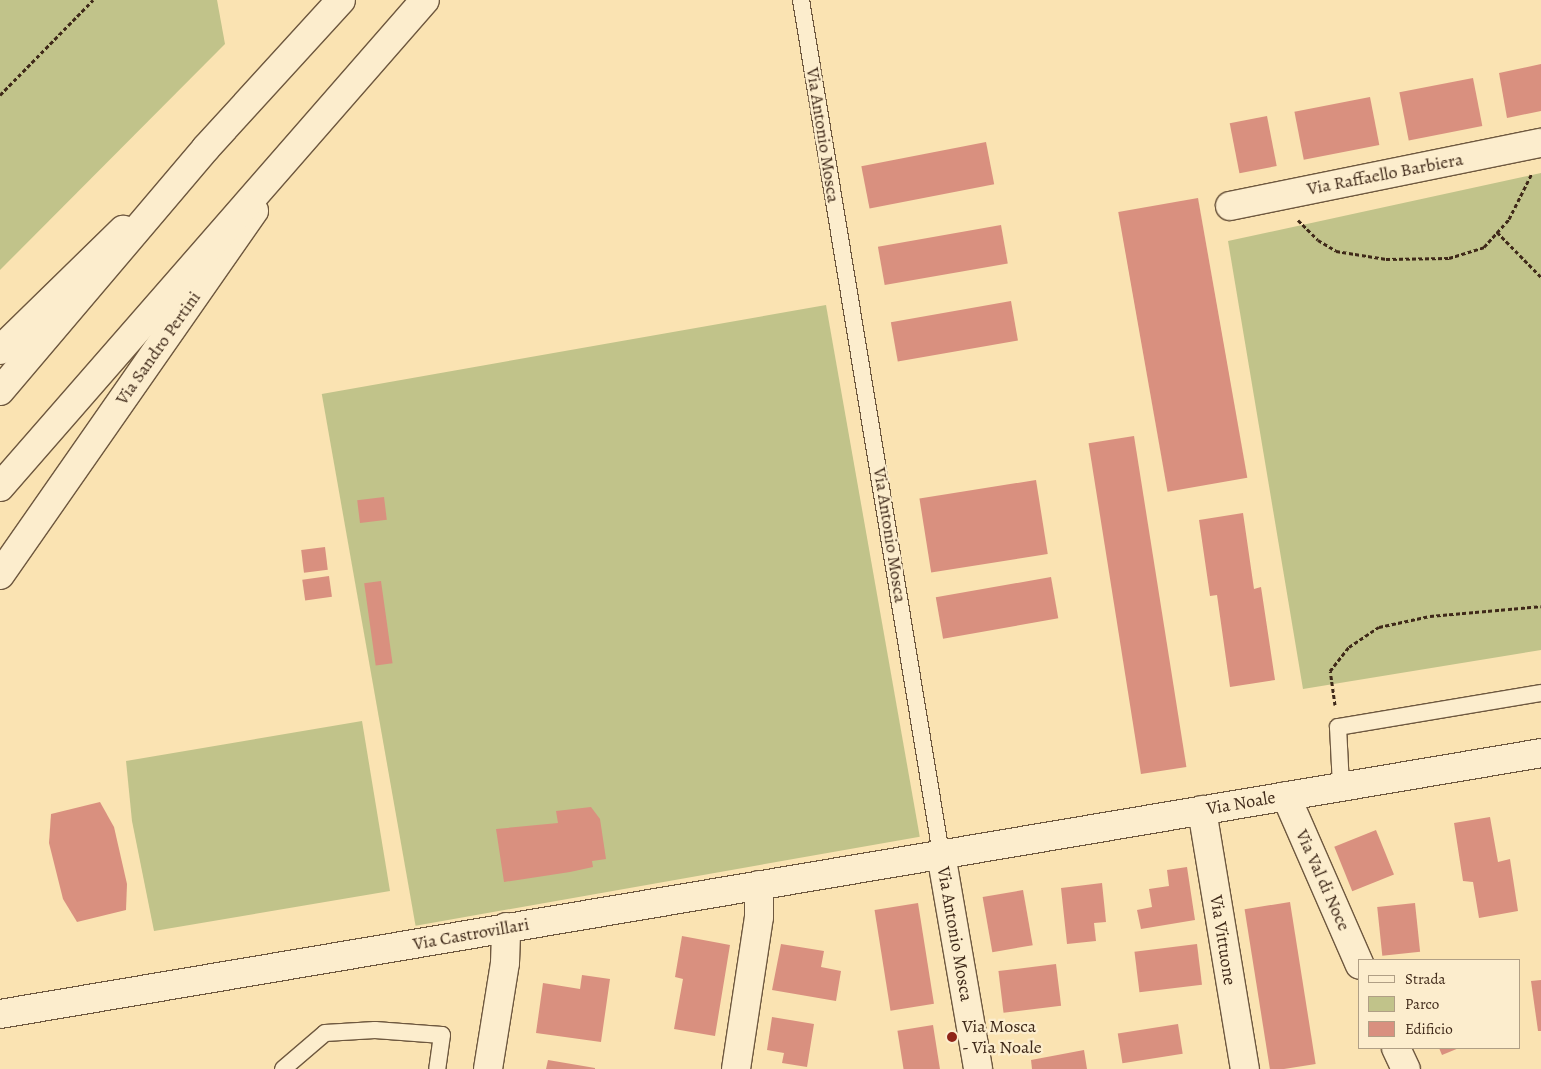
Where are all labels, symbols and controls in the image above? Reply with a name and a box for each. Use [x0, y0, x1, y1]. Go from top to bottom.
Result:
street label: Via Antonio Mosca [802, 66, 844, 204]
street label: Via Raffaello Barbiera [1305, 148, 1465, 200]
street label: Via Sandro Pertini [111, 287, 205, 409]
street label: Via Antonio Mosca [869, 466, 911, 604]
street label: Via Noale [1205, 786, 1277, 820]
street label: Via Val di Noce [1291, 826, 1355, 934]
street label: Via Antonio Mosca [933, 865, 977, 1003]
street label: Via Vittuone [1205, 893, 1241, 987]
street label: Via Castrovillari [411, 913, 531, 955]
legend [1358, 959, 1521, 1049]
text: Strada [1405, 969, 1446, 989]
text: Parco [1405, 994, 1439, 1014]
place label: Via Mosca - Via Noale [962, 1016, 1042, 1058]
text: Edificio [1405, 1019, 1453, 1039]
marker: Via Mosca - Via Noale [946, 1031, 958, 1043]

